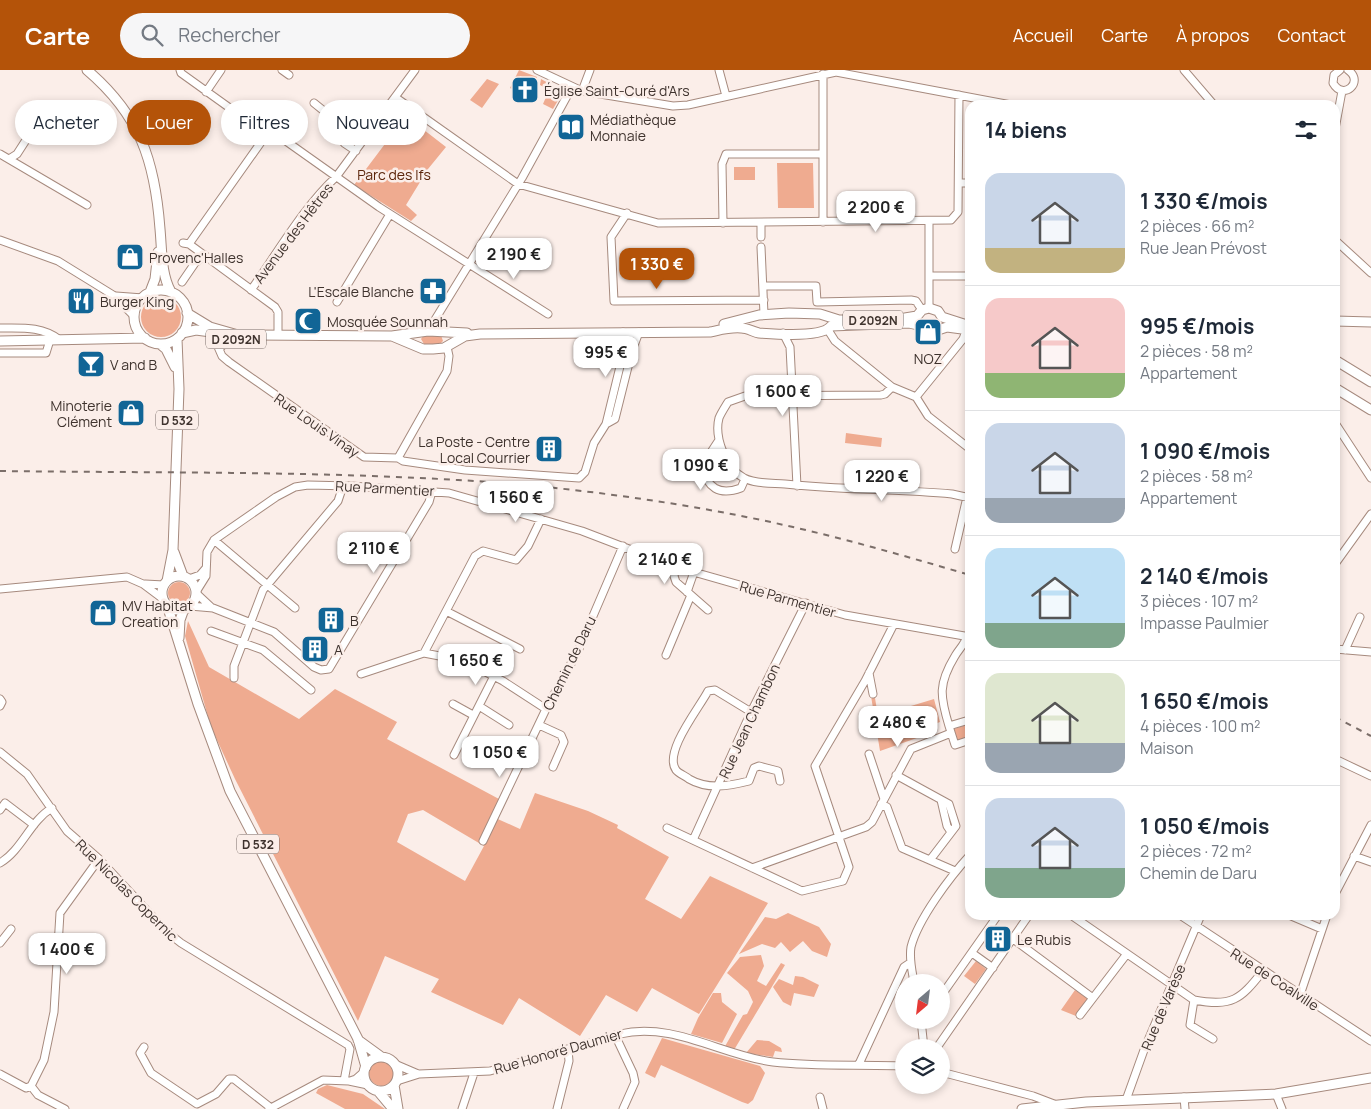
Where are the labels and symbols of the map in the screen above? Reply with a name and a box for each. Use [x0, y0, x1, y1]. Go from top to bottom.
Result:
church icon: Église Saint-Curé d'Ars [510, 75, 540, 105]
place label: Église Saint-Curé d'Ars [544, 81, 690, 100]
place label: Médiathèque Monnaie [590, 110, 676, 145]
library icon: Médiathèque Monnaie [556, 112, 586, 142]
park label: Parc des Ifs [357, 165, 431, 184]
street label: Avenue des Hêtres [249, 179, 337, 287]
pin: 2 200 € [830, 190, 922, 233]
pin: 2 190 € [468, 238, 560, 280]
shop icon: Provenc'Halles [115, 242, 145, 272]
place label: Provenc'Halles [149, 248, 243, 267]
pin: 1 330 € [611, 248, 703, 290]
pharmacy icon: L'Escale Blanche [418, 276, 448, 306]
place label: L'Escale Blanche [308, 282, 414, 301]
restaurant icon: Burger King [66, 286, 96, 316]
place label: Burger King [100, 292, 174, 311]
mosque icon: Mosquée Sounnah [293, 306, 323, 336]
road number: D 2092N [843, 310, 903, 330]
place label: Mosquée Sounnah [327, 312, 448, 331]
shop icon: NOZ [913, 317, 943, 347]
road number: D 2092N [206, 330, 266, 348]
pin: 995 € [571, 336, 641, 378]
bar icon: V and B [76, 349, 106, 379]
place label: NOZ [914, 349, 942, 368]
place label: V and B [110, 355, 157, 374]
pin: 1 600 € [737, 374, 829, 417]
street label: Rue Louis Vinay [271, 389, 364, 462]
place label: Minoterie Clément [50, 396, 112, 431]
shop icon: Minoterie Clément [116, 398, 146, 428]
road number: D 532 [156, 410, 198, 430]
place label: La Poste - Centre Local Courrier [418, 432, 530, 467]
building icon: La Poste - Centre Local Courrier [534, 434, 564, 464]
pin: 1 090 € [655, 448, 747, 491]
pin: 1 220 € [836, 460, 928, 502]
street label: Rue Parmentier [335, 476, 435, 500]
pin: 1 560 € [470, 480, 562, 523]
pin: 2 110 € [328, 532, 420, 574]
pin: 2 140 € [619, 542, 711, 585]
street label: Rue Parmentier [738, 576, 838, 622]
place label: MV Habitat Creation [122, 596, 193, 631]
shop icon: MV Habitat Creation [88, 598, 118, 628]
building icon: B [316, 605, 346, 635]
place label: B [350, 611, 359, 630]
street label: Chemin de Daru [538, 613, 600, 713]
building icon: A [300, 634, 330, 664]
place label: A [334, 640, 343, 659]
pin: 1 650 € [430, 644, 522, 686]
street label: Rue Jean Chambon [714, 661, 784, 781]
pin: 2 480 € [852, 706, 944, 748]
pin: 1 050 € [454, 736, 546, 778]
road number: D 532 [237, 834, 279, 854]
street label: Rue Nicolas Copernic [72, 835, 182, 945]
building icon: Le Rubis [983, 924, 1013, 954]
place label: Le Rubis [1017, 930, 1071, 949]
pin: 1 400 € [21, 932, 113, 975]
street label: Rue de Coalville [1227, 943, 1323, 1015]
street label: Rue de Varèse [1136, 961, 1190, 1053]
north arrow [895, 974, 950, 1029]
street label: Rue Honoré Daumier [492, 1024, 624, 1078]

